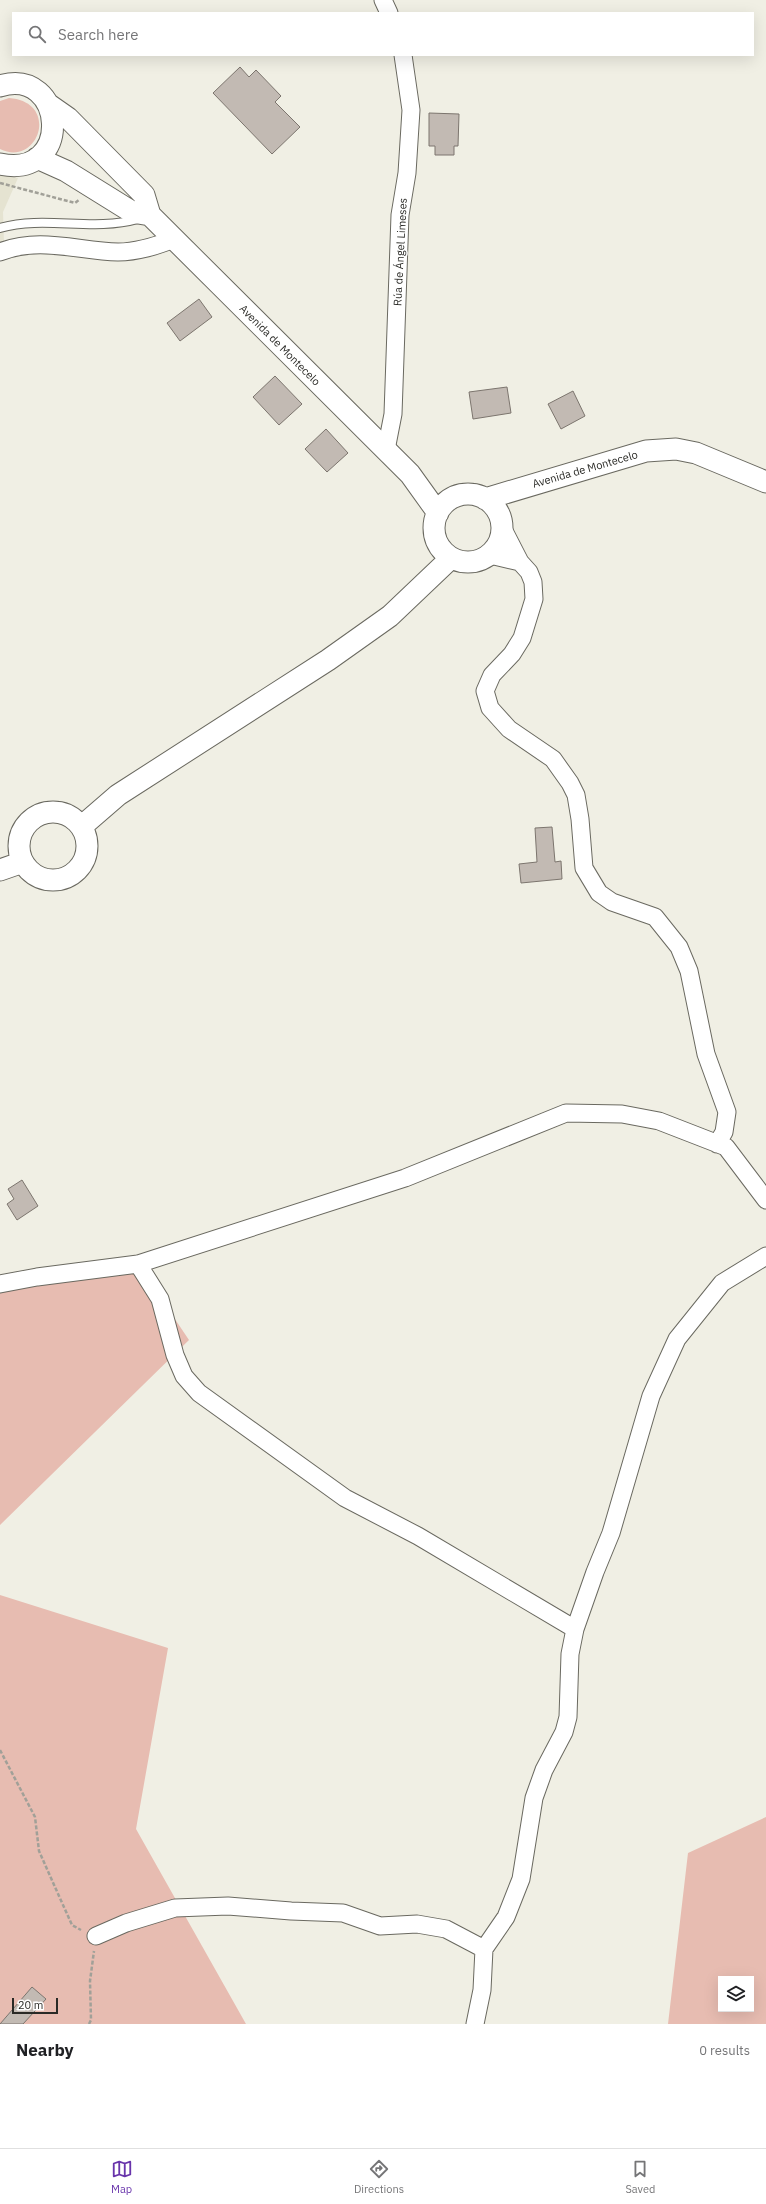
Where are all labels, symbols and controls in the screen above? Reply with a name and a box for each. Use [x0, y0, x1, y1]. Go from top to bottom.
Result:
search box [12, 12, 754, 56]
icon: search [26, 23, 48, 45]
text: Search here [58, 25, 138, 44]
street label: Rúa de Ángel Limeses [390, 198, 410, 306]
street label: Avenida de Montecelo [237, 302, 323, 388]
street label: Avenida de Montecelo [531, 447, 639, 491]
map controls [718, 1976, 754, 2012]
button: layers [718, 1976, 754, 2012]
scale bar [12, 1996, 58, 2015]
text: 20 m [18, 1998, 43, 2012]
text: Nearby [16, 2039, 74, 2061]
text: 0 results [699, 2042, 750, 2059]
tab: Map [111, 2158, 133, 2196]
tab: Directions [354, 2158, 404, 2196]
tab: Saved [625, 2158, 655, 2196]

